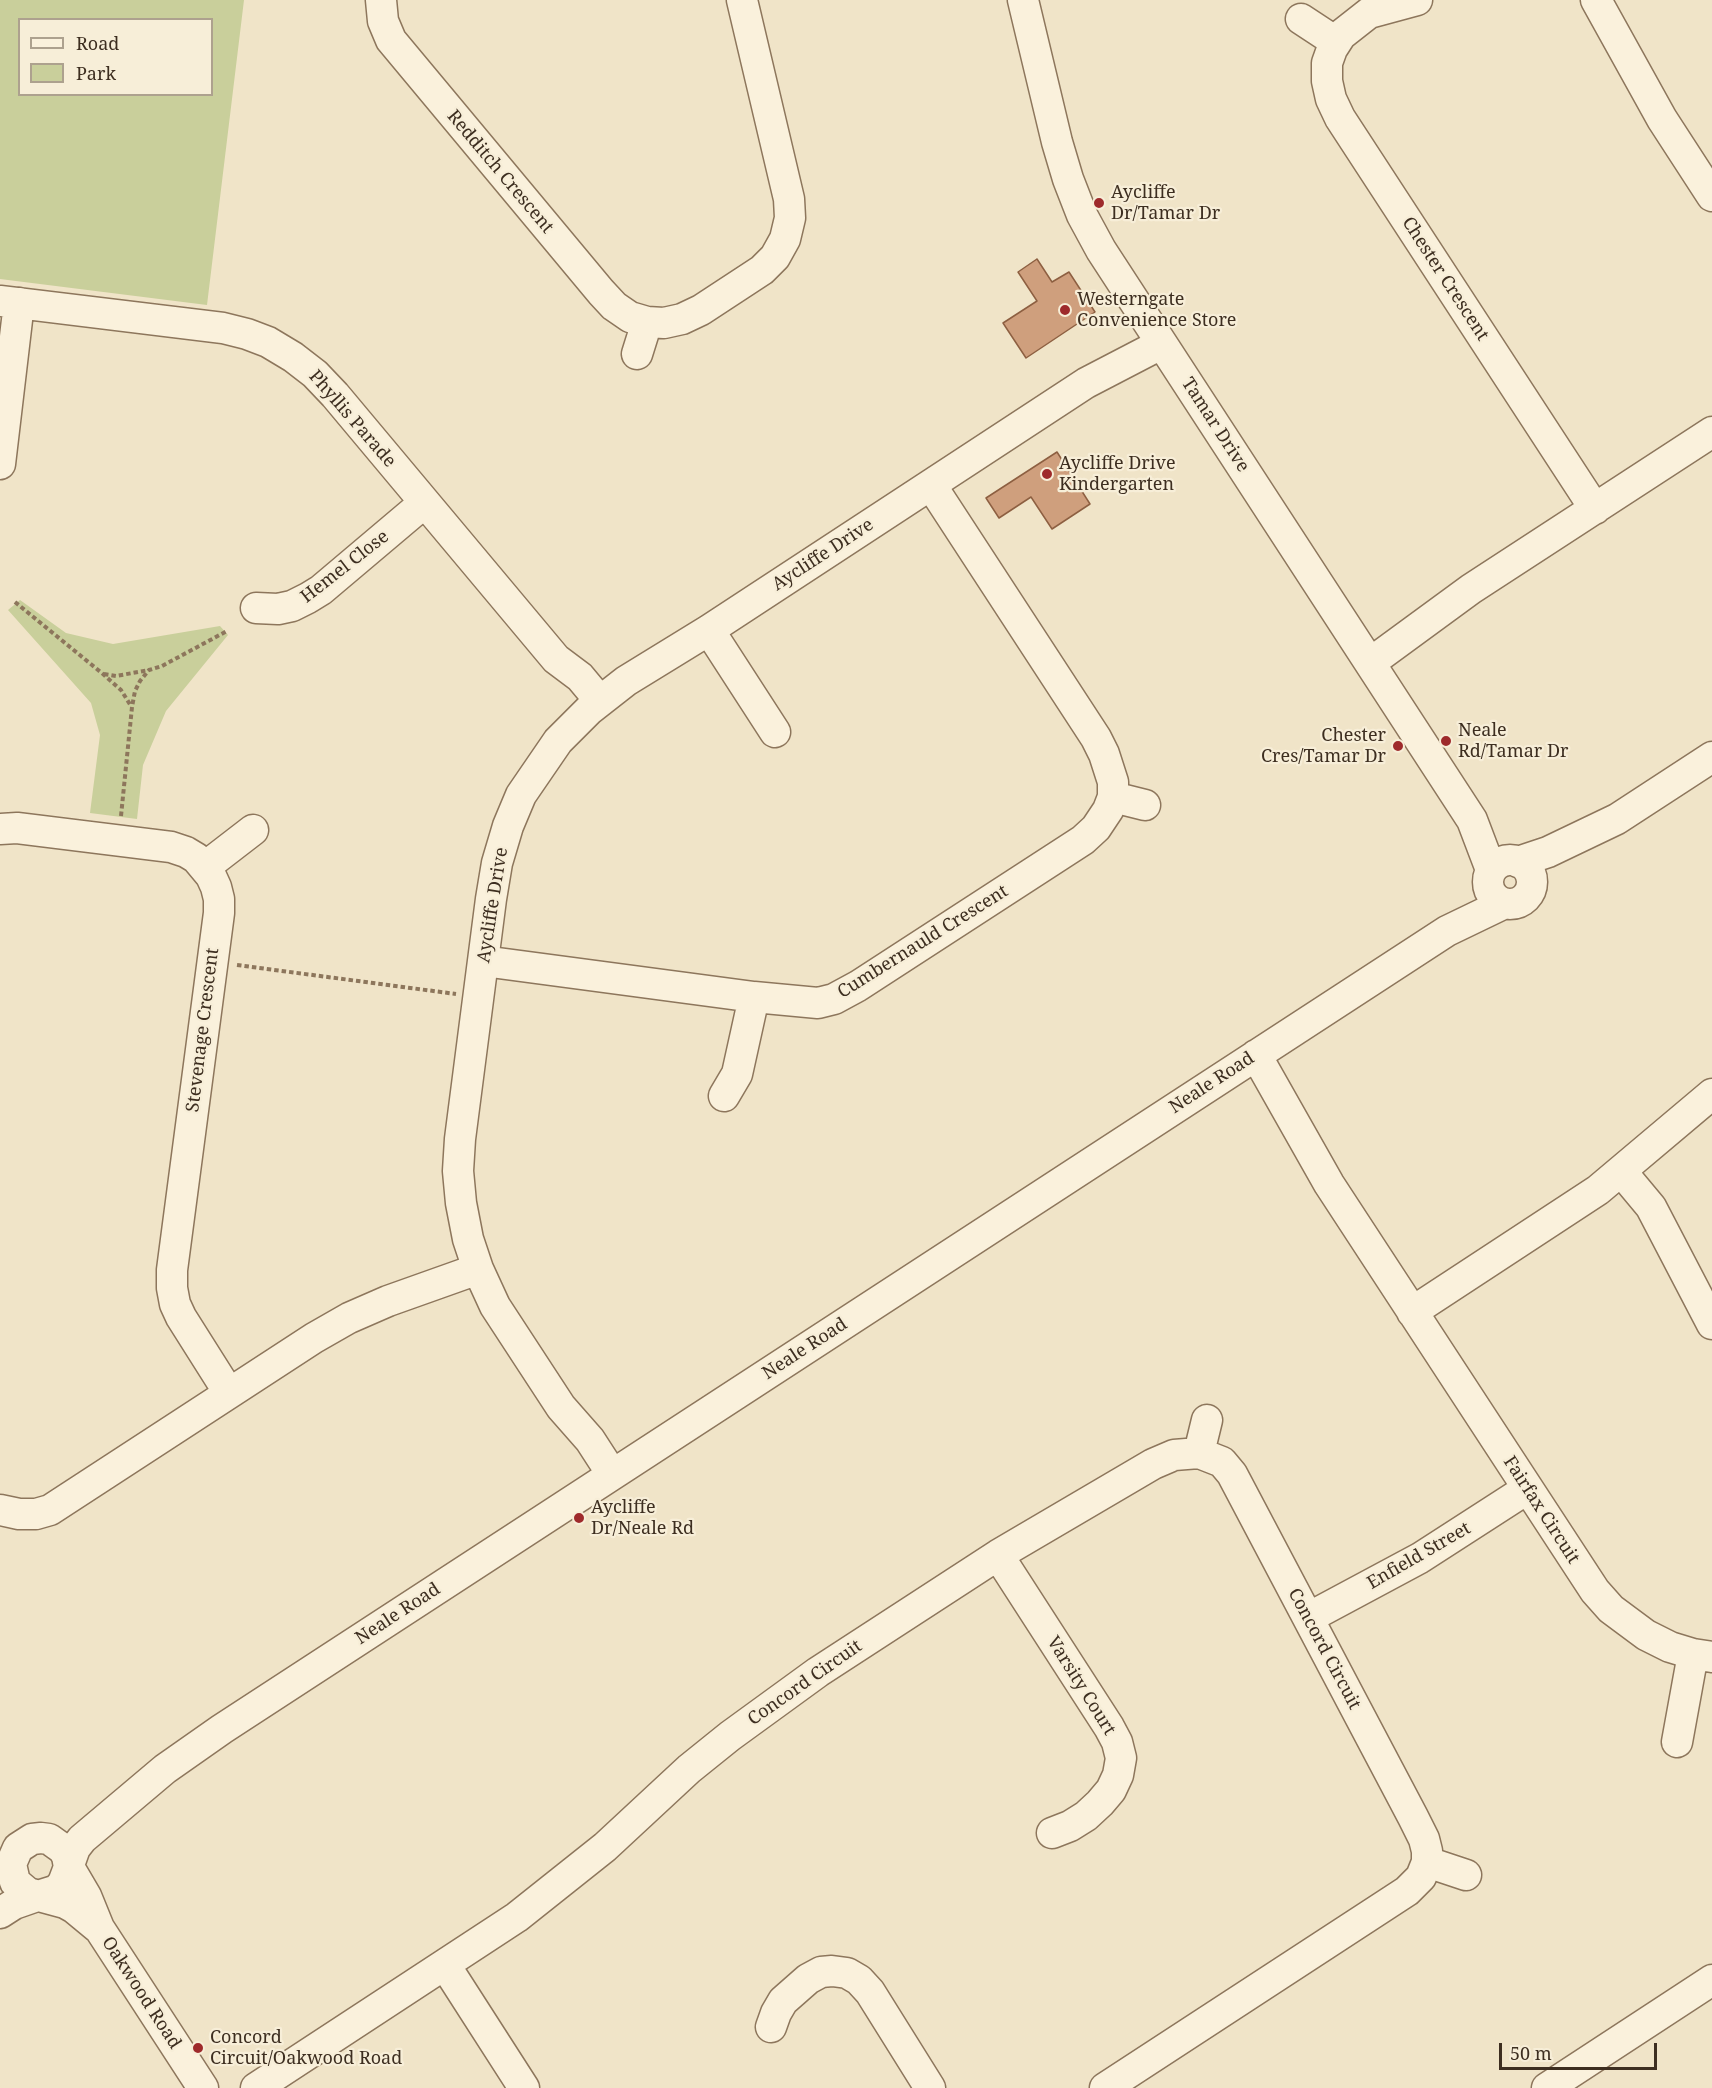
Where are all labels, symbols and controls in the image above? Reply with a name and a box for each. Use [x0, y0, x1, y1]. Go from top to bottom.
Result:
legend [18, 18, 213, 96]
text: Road [76, 31, 119, 55]
text: Park [76, 61, 116, 85]
street label: Redditch Crescent [442, 106, 558, 238]
place label: Aycliffe Dr/Tamar Dr [1111, 182, 1220, 224]
marker: Aycliffe Dr/Tamar Dr [1092, 196, 1106, 210]
street label: Chester Crescent [1397, 213, 1493, 345]
place label: Westerngate Convenience Store [1077, 289, 1236, 332]
marker: Westerngate Convenience Store [1058, 303, 1072, 317]
street label: Phyllis Parade [304, 366, 400, 472]
street label: Tamar Drive [1176, 374, 1254, 476]
place label: Aycliffe Drive Kindergarten [1059, 453, 1176, 496]
marker: Aycliffe Drive Kindergarten [1040, 467, 1054, 481]
street label: Aycliffe Drive [768, 514, 878, 596]
street label: Hemel Close [297, 526, 393, 608]
place label: Neale Rd/Tamar Dr [1458, 720, 1569, 762]
place label: Chester Cres/Tamar Dr [1261, 725, 1386, 768]
marker: Neale Rd/Tamar Dr [1439, 734, 1453, 748]
marker: Chester Cres/Tamar Dr [1391, 739, 1405, 753]
street label: Aycliffe Drive [473, 846, 513, 964]
street label: Cumbernauld Crescent [834, 881, 1012, 1003]
street label: Stevenage Crescent [182, 947, 224, 1113]
street label: Neale Road [1166, 1048, 1258, 1118]
street label: Neale Road [759, 1314, 851, 1384]
street label: Fairfax Circuit [1498, 1452, 1584, 1568]
place label: Aycliffe Dr/Neale Rd [591, 1497, 694, 1540]
marker: Aycliffe Dr/Neale Rd [572, 1511, 586, 1525]
street label: Enfield Street [1363, 1518, 1475, 1594]
street label: Neale Road [352, 1579, 444, 1649]
street label: Concord Circuit [1283, 1585, 1365, 1713]
street label: Varsity Court [1042, 1633, 1120, 1739]
street label: Concord Circuit [744, 1636, 866, 1730]
street label: Oakwood Road [97, 1933, 185, 2053]
place label: Concord Circuit/Oakwood Road [210, 2027, 402, 2070]
scale bar [1502, 2031, 1660, 2069]
marker: Concord Circuit/Oakwood Road [191, 2041, 205, 2055]
text: 50 m [1510, 2041, 1552, 2065]

